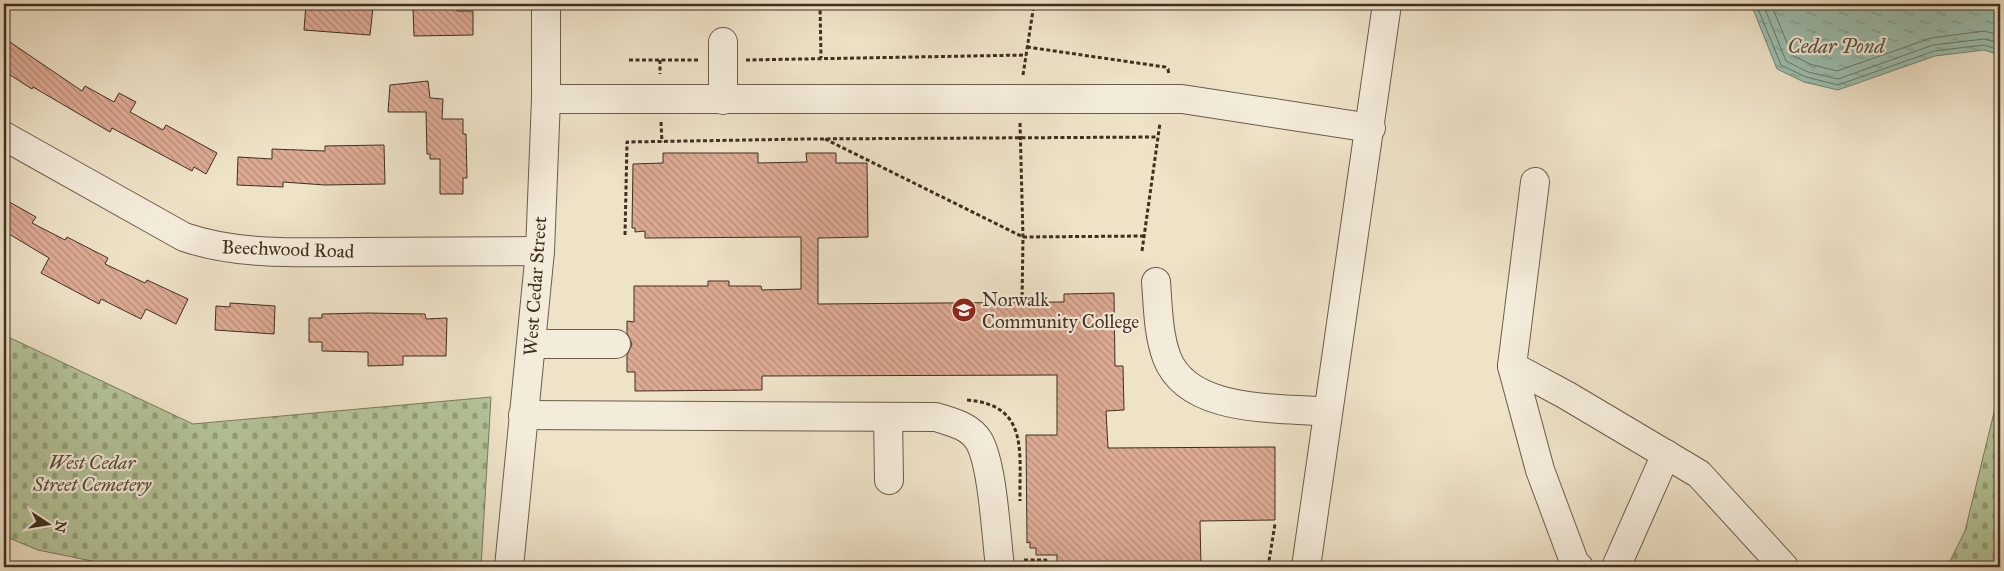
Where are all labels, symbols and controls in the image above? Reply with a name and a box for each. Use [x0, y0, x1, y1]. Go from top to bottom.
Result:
water label: Cedar Pond [1787, 34, 1886, 58]
street label: West Cedar Street [519, 215, 551, 357]
street label: Beechwood Road [221, 235, 355, 263]
place label: Norwalk Community College [982, 288, 1139, 334]
school or university icon: Norwalk Community College [951, 297, 977, 323]
park label: West Cedar Street Cemetery [32, 451, 152, 496]
north arrow [22, 498, 72, 548]
text: N [51, 519, 70, 534]

